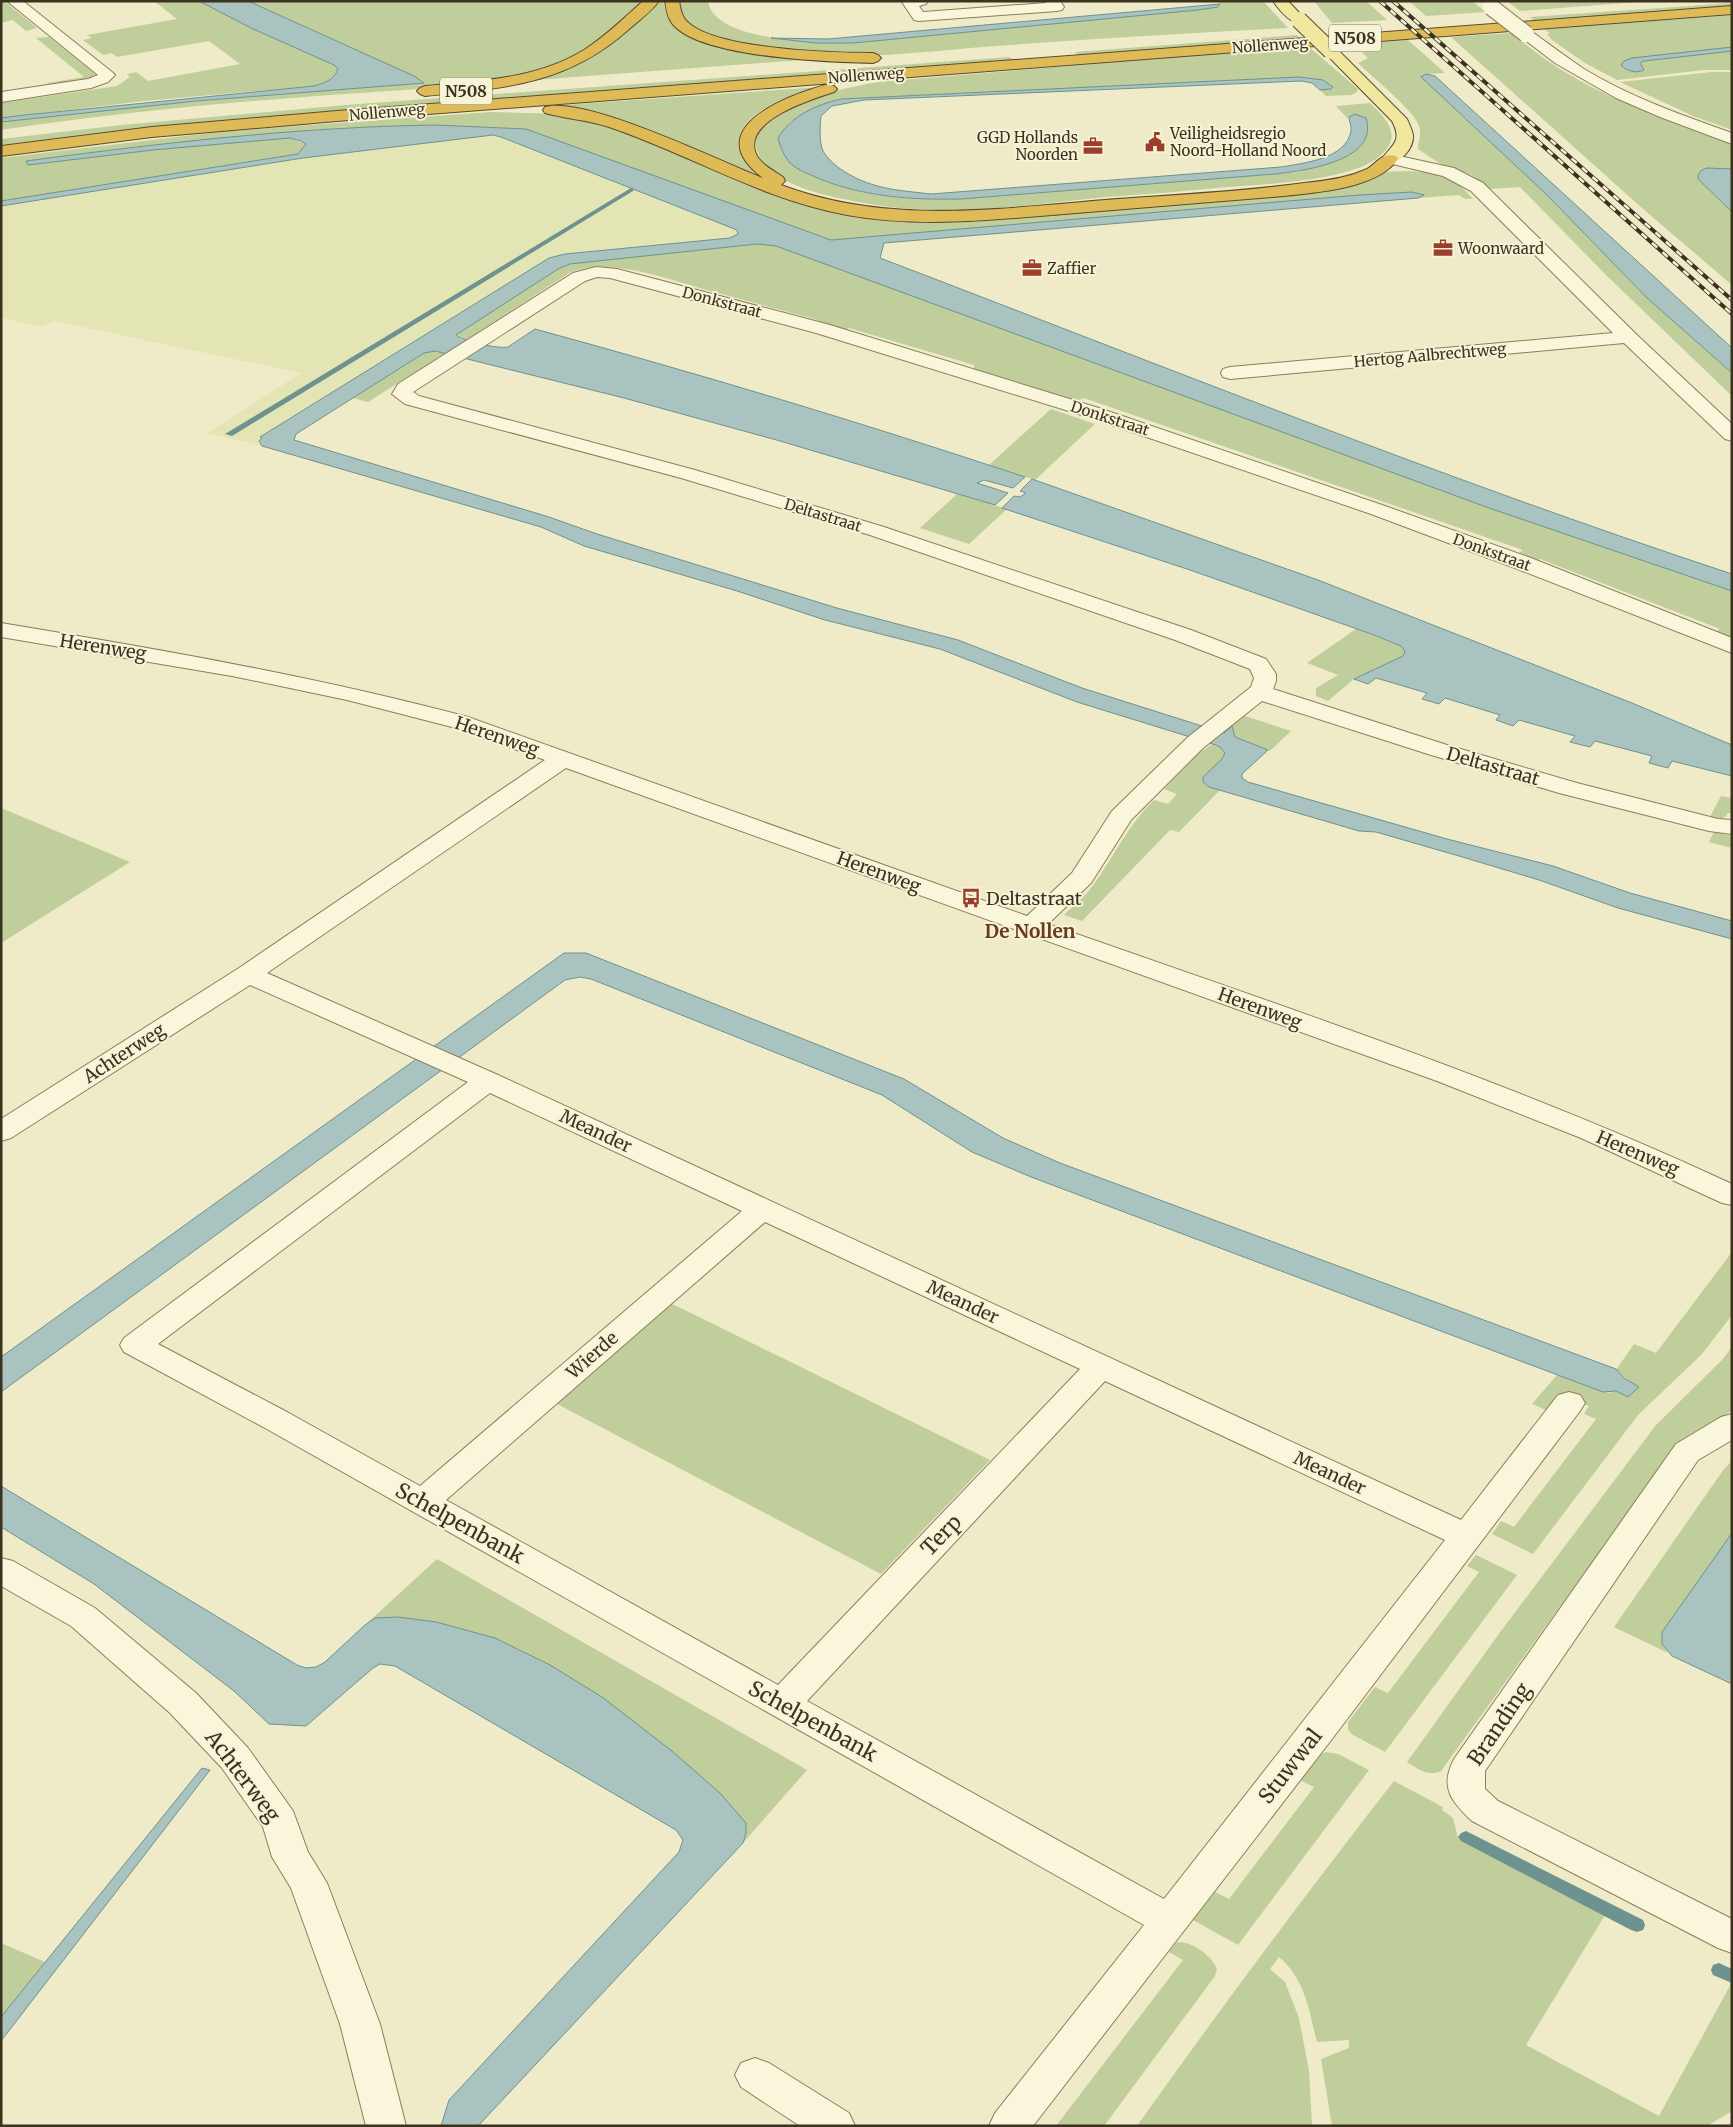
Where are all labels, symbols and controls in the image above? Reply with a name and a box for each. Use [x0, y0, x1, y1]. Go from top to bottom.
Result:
road number: N508 [1329, 24, 1381, 52]
street label: Nollenweg [1231, 33, 1309, 57]
street label: Nollenweg [827, 63, 905, 87]
road number: N508 [440, 78, 492, 104]
street label: Nollenweg [348, 99, 426, 125]
place label: Veiligheidsregio Noord-Holland Noord [1169, 124, 1326, 160]
place label: GGD Hollands Noorden [977, 128, 1078, 164]
public building icon: Veiligheidsregio Noord-Holland Noord [1144, 131, 1166, 153]
office icon: GGD Hollands Noorden [1082, 135, 1104, 157]
office icon: Woonwaard [1432, 237, 1454, 259]
place label: Woonwaard [1457, 239, 1544, 258]
office icon: Zaffier [1021, 257, 1043, 279]
place label: Zaffier [1047, 259, 1096, 278]
street label: Donkstraat [680, 282, 764, 322]
street label: Hertog Aalbrechtweg [1353, 339, 1507, 371]
street label: Donkstraat [1068, 396, 1152, 440]
street label: Deltastraat [782, 494, 864, 536]
street label: Donkstraat [1450, 529, 1534, 575]
street label: Herenweg [58, 629, 148, 665]
street label: Herenweg [452, 711, 542, 761]
street label: Deltastraat [1444, 742, 1542, 790]
street label: Herenweg [834, 846, 924, 898]
bus stop icon: Deltastraat [960, 887, 982, 909]
place label: Deltastraat [986, 887, 1082, 910]
district label: De Nollen [984, 919, 1076, 943]
street label: Herenweg [1215, 982, 1305, 1034]
street label: Achterweg [78, 1018, 169, 1089]
street label: Meander [556, 1104, 636, 1158]
street label: Herenweg [1593, 1125, 1683, 1181]
street label: Meander [923, 1275, 1003, 1329]
street label: Wierde [561, 1326, 623, 1384]
street label: Meander [1290, 1446, 1370, 1500]
street label: Schelpenbank [391, 1476, 530, 1570]
street label: Terp [915, 1508, 967, 1561]
street label: Schelpenbank [744, 1674, 883, 1768]
street label: Branding [1461, 1677, 1537, 1771]
street label: Stuwwal [1252, 1723, 1328, 1809]
street label: Achterweg [199, 1724, 287, 1828]

